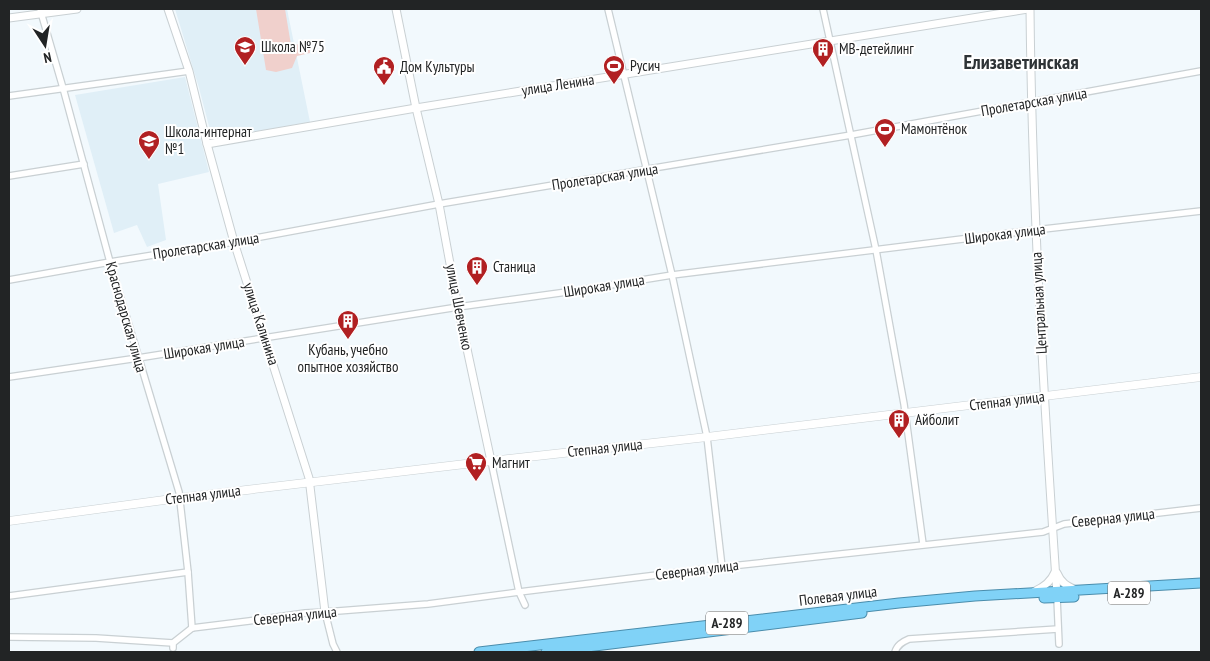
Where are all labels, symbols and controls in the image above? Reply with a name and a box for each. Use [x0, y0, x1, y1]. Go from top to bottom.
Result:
north arrow [20, 20, 70, 70]
school or university icon: Школа №75 [233, 35, 257, 66]
place label: Школа №75 [261, 37, 325, 56]
building icon: MB-детейлинг [811, 37, 835, 68]
place label: MB-детейлинг [839, 39, 914, 58]
text: N [42, 48, 53, 67]
district label: Елизаветинская [963, 49, 1079, 75]
sports icon: Русич [602, 54, 626, 85]
public building icon: Дом Культуры [372, 55, 396, 86]
place label: Русич [630, 56, 660, 75]
place label: Дом Культуры [400, 57, 474, 76]
street label: улица Ленина [520, 69, 596, 100]
street label: Пролетарская улица [979, 83, 1088, 120]
sports icon: Мамонтёнок [873, 117, 897, 148]
place label: Мамонтёнок [901, 119, 967, 138]
place label: Школа-интернат №1 [165, 122, 252, 158]
school or university icon: Школа-интернат №1 [137, 129, 161, 160]
street label: Пролетарская улица [550, 159, 659, 194]
street label: Широкая улица [963, 219, 1047, 248]
street label: Пролетарская улица [151, 228, 260, 263]
street label: Центральная улица [1026, 252, 1051, 354]
building icon: Станица [465, 255, 489, 286]
place label: Станица [493, 257, 536, 276]
street label: Краснодарская улица [102, 259, 151, 374]
street label: улица Шевченко [442, 262, 477, 352]
street label: Широкая улица [562, 270, 646, 301]
street label: улица Калинина [239, 280, 284, 368]
building icon: Кубань, учебно опытное хозяйство [336, 309, 360, 340]
street label: Широкая улица [162, 332, 246, 363]
place label: Кубань, учебно опытное хозяйство [298, 340, 398, 376]
street label: Степная улица [968, 386, 1046, 415]
building icon: Айболит [887, 408, 911, 439]
place label: Айболит [915, 410, 959, 429]
street label: Степная улица [566, 434, 644, 461]
supermarket icon: Магнит [464, 451, 488, 482]
place label: Магнит [492, 453, 530, 472]
street label: Степная улица [164, 480, 242, 509]
street label: Северная улица [1070, 504, 1156, 531]
street label: Северная улица [654, 555, 740, 584]
street label: Полевая улица [798, 581, 878, 610]
road number: А-289 [1108, 582, 1150, 604]
street label: Северная улица [252, 602, 338, 629]
road number: А-289 [706, 612, 748, 634]

